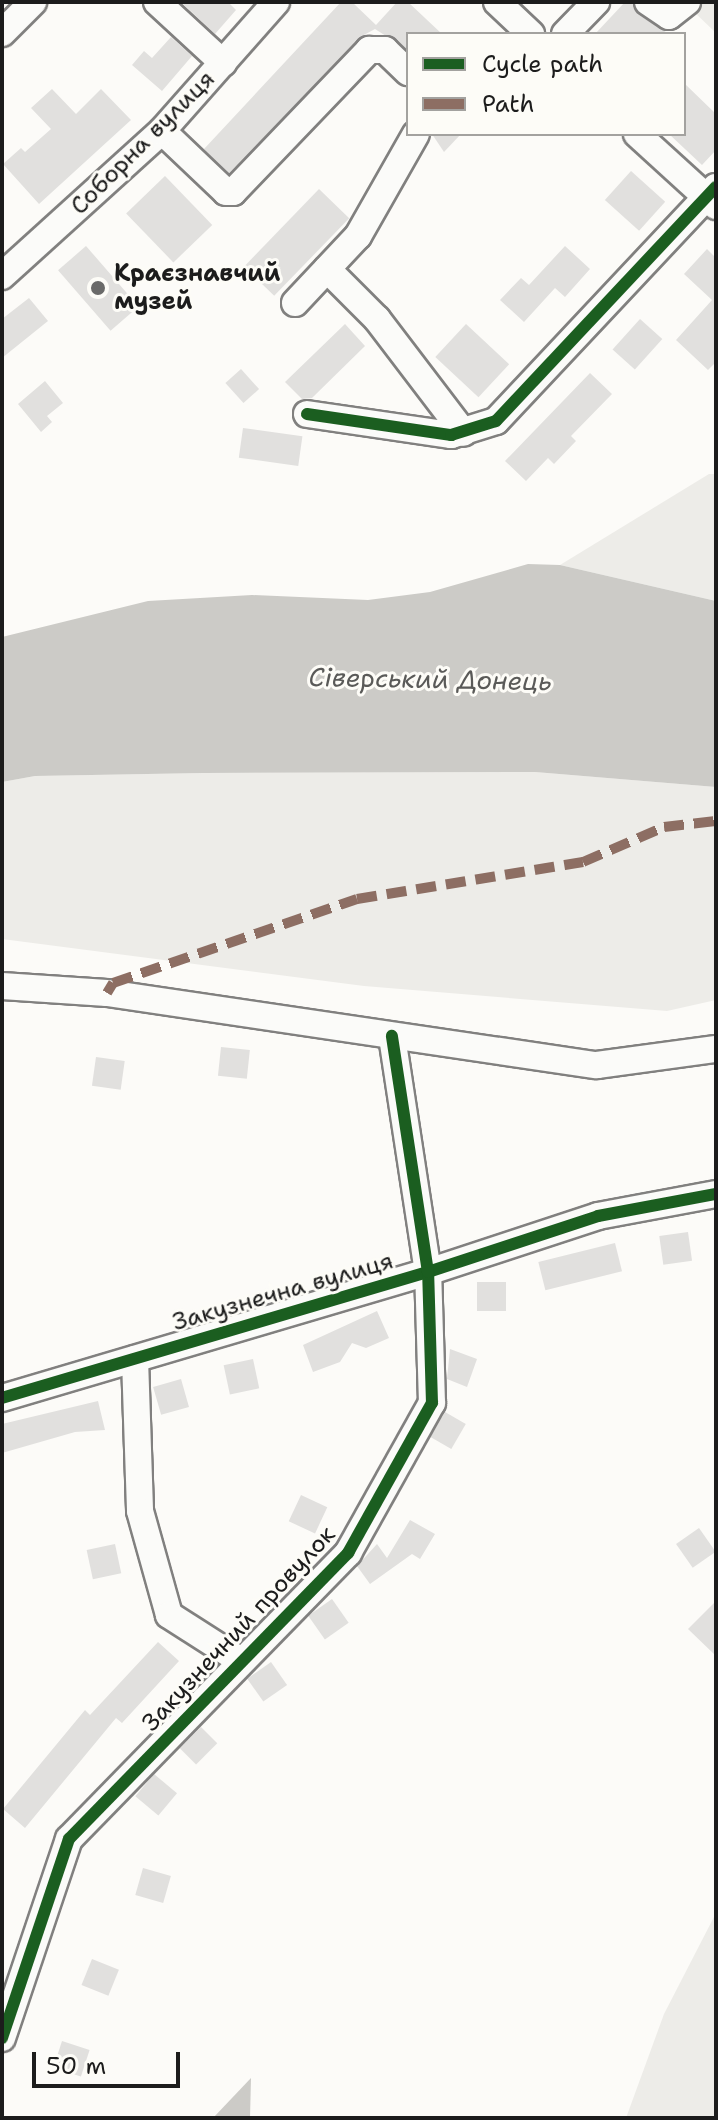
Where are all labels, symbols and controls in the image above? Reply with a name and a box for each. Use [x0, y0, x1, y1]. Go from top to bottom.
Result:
legend [406, 32, 686, 136]
text: Cycle path [482, 48, 603, 80]
street label: Соборна вулиця [65, 65, 221, 221]
text: Path [482, 88, 534, 120]
place label: Краєзнавчий музей [114, 260, 280, 316]
marker: Краєзнавчий музей [89, 279, 107, 297]
water label: Сіверський Донець [308, 661, 552, 697]
street label: Закузнечна вулиця [169, 1247, 397, 1337]
street label: Закузнечний провулок [136, 1520, 342, 1738]
scale bar [36, 2036, 184, 2086]
text: 50 m [46, 2050, 106, 2082]

